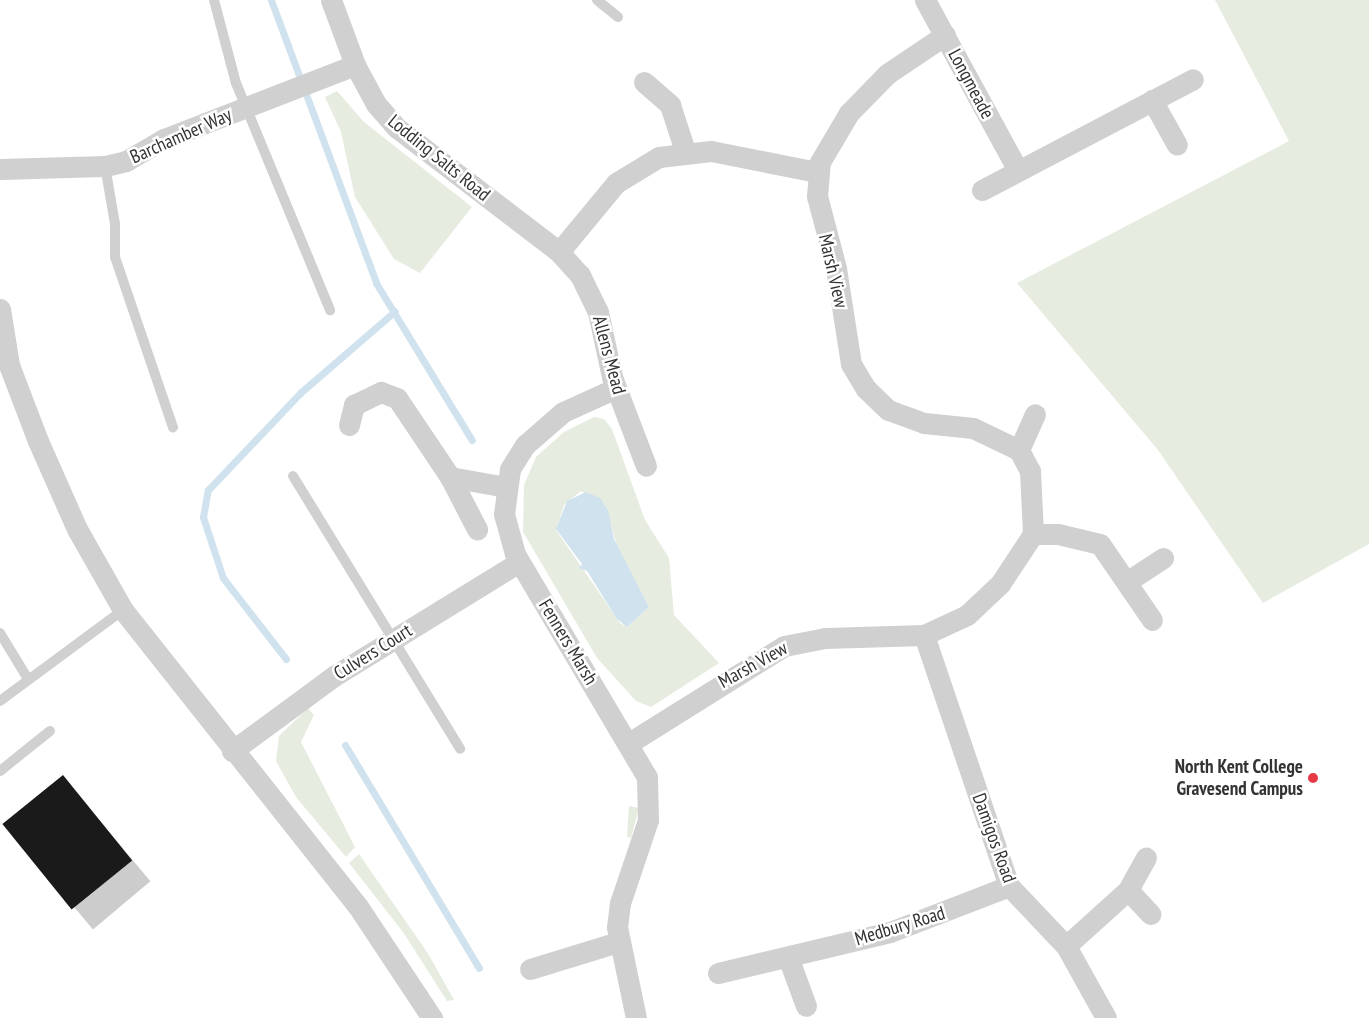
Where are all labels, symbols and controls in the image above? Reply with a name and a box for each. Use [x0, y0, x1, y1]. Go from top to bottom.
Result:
street label: Longmeade [943, 45, 999, 123]
street label: Barchamber Way [127, 103, 235, 169]
street label: Lodding Salts Road [383, 110, 495, 206]
street label: Marsh View [813, 232, 853, 310]
street label: Allens Mead [588, 313, 630, 397]
street label: Fenners Marsh [534, 595, 602, 689]
street label: Culvers Court [330, 619, 416, 685]
street label: Marsh View [714, 637, 792, 693]
place label: North Kent College Gravesend Campus [1175, 756, 1303, 800]
marker: North Kent College Gravesend Campus [1307, 772, 1319, 784]
street label: Damigos Road [967, 790, 1021, 886]
street label: Medbury Road [852, 901, 948, 951]

